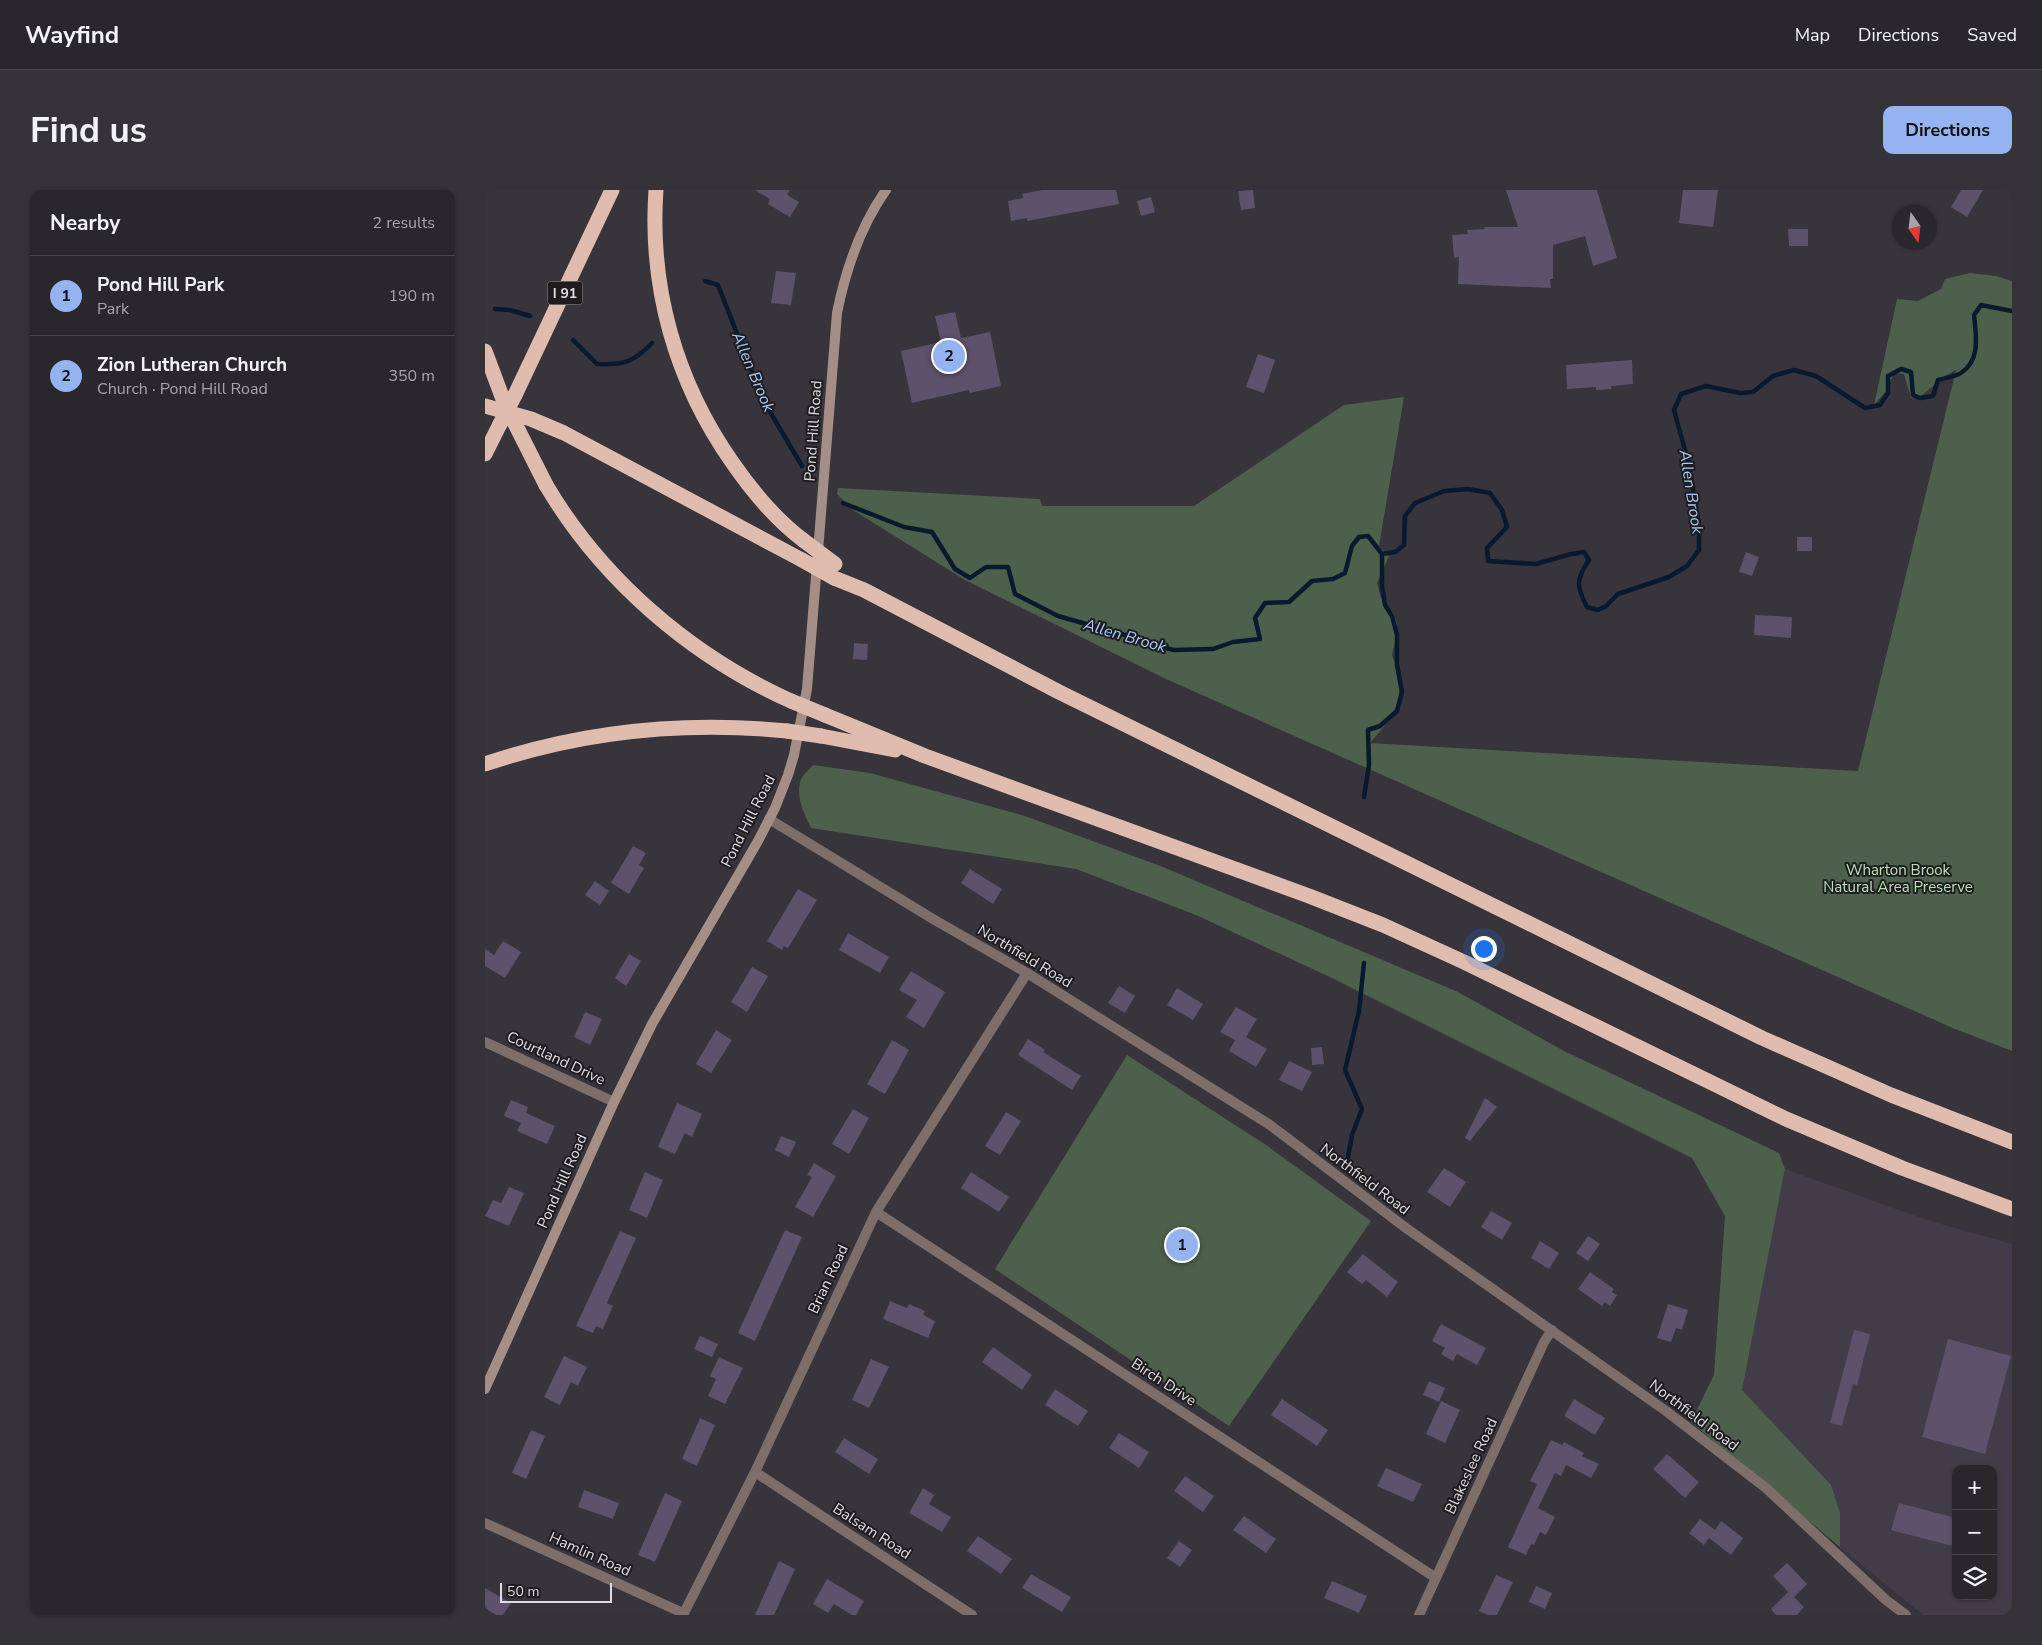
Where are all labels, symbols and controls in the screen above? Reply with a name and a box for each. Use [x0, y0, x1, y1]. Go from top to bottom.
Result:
text: Wayfind [25, 19, 119, 51]
text: Map [1795, 23, 1830, 47]
text: Directions [1858, 23, 1939, 47]
text: Saved [1967, 23, 2017, 47]
button: Directions [1883, 106, 2012, 154]
text: Find us [30, 107, 147, 154]
north arrow [1892, 205, 1937, 250]
text: Nearby [50, 209, 120, 237]
text: 2 results [373, 212, 435, 234]
text: Pond Hill Park [97, 272, 224, 298]
road number: I 91 [547, 282, 583, 305]
text: 1 [61, 285, 71, 307]
text: 190 m [388, 285, 435, 307]
text: Park [97, 298, 129, 320]
water label: Allen Brook [726, 328, 780, 416]
pin: 2 [933, 337, 965, 375]
text: Zion Lutheran Church [97, 352, 287, 378]
text: 2 [61, 365, 71, 387]
text: 350 m [388, 365, 435, 387]
text: Church · Pond Hill Road [97, 378, 268, 400]
street label: Pond Hill Road [799, 380, 827, 482]
water label: Allen Brook [1673, 447, 1709, 537]
water label: Allen Brook [1080, 613, 1170, 659]
street label: Pond Hill Road [716, 771, 780, 871]
park label: Wharton Brook Natural Area Preserve [1823, 860, 1973, 897]
street label: Northfield Road [974, 920, 1076, 992]
your location [1471, 936, 1497, 962]
street label: Courtland Drive [504, 1026, 608, 1090]
street label: Pond Hill Road [532, 1131, 592, 1231]
street label: Northfield Road [1316, 1139, 1414, 1219]
pin: 1 [1166, 1226, 1198, 1264]
street label: Brian Road [803, 1241, 853, 1317]
street label: Birch Drive [1128, 1354, 1200, 1410]
street label: Northfield Road [1645, 1375, 1743, 1455]
street label: Blakeslee Road [1440, 1415, 1502, 1517]
map controls [1952, 1465, 1997, 1600]
button: + [1952, 1465, 1997, 1510]
street label: Balsam Road [829, 1498, 915, 1564]
button: − [1952, 1510, 1997, 1555]
street label: Hamlin Road [546, 1527, 634, 1581]
button: layers [1952, 1555, 1997, 1600]
scale bar [500, 1580, 613, 1603]
text: 50 m [507, 1582, 539, 1601]

